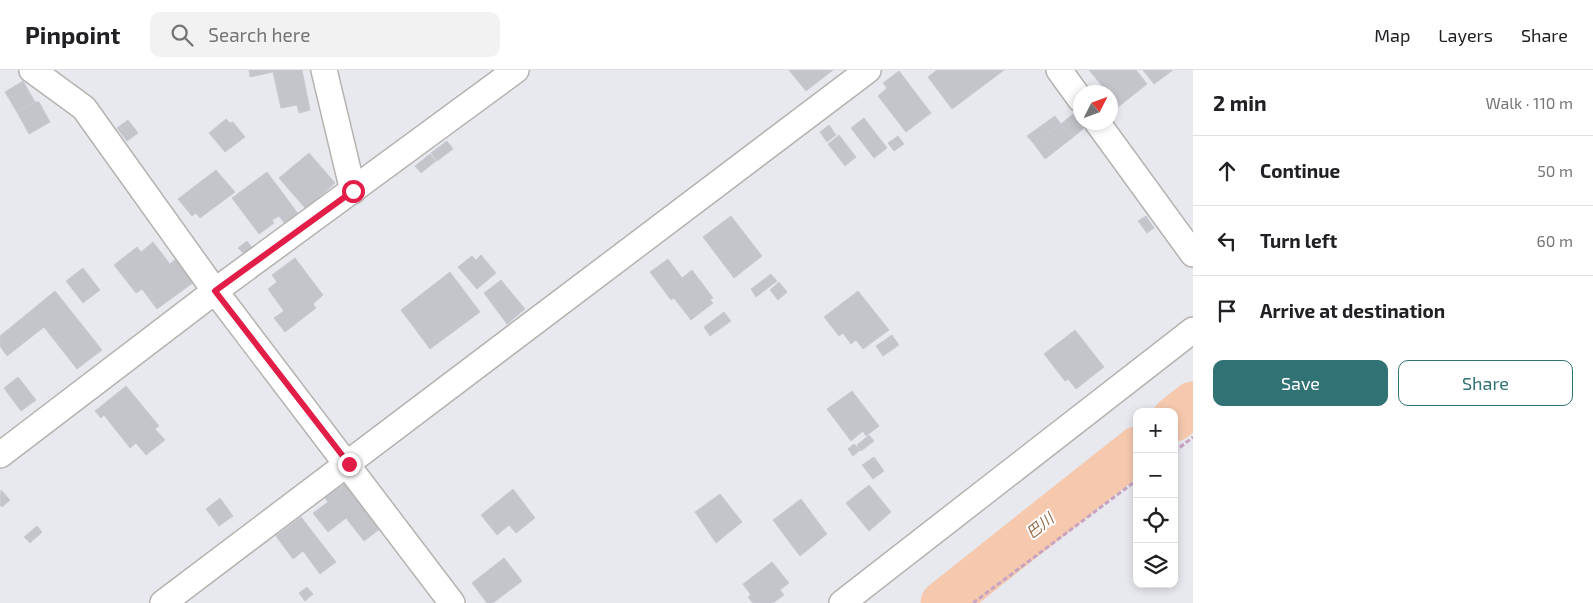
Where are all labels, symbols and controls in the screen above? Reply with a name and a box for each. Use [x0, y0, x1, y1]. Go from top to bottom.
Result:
search box [150, 12, 500, 57]
text: Pinpoint [25, 20, 120, 49]
icon: search [168, 21, 196, 49]
text: Search here [208, 23, 310, 46]
text: Map [1374, 24, 1410, 46]
text: Layers [1438, 24, 1493, 46]
text: Share [1521, 24, 1568, 46]
north arrow [1073, 85, 1118, 130]
text: 2 min [1213, 90, 1267, 115]
text: Walk · 110 m [1486, 93, 1573, 112]
icon: ahead [1213, 157, 1241, 185]
text: Continue [1260, 159, 1340, 182]
text: 50 m [1537, 161, 1573, 180]
route start [342, 180, 365, 203]
icon: left [1213, 227, 1241, 255]
text: Turn left [1260, 229, 1337, 252]
text: 60 m [1537, 231, 1573, 250]
icon: arrive [1213, 297, 1241, 325]
text: Arrive at destination [1260, 299, 1445, 322]
button: Save [1213, 360, 1388, 406]
button: Share [1398, 360, 1573, 406]
map controls [1133, 408, 1178, 588]
button: + [1133, 408, 1178, 453]
route end [338, 453, 361, 476]
button: − [1133, 453, 1178, 498]
button: locate [1133, 498, 1178, 543]
water label: 巴川 [1022, 508, 1058, 542]
button: layers [1133, 543, 1178, 588]

